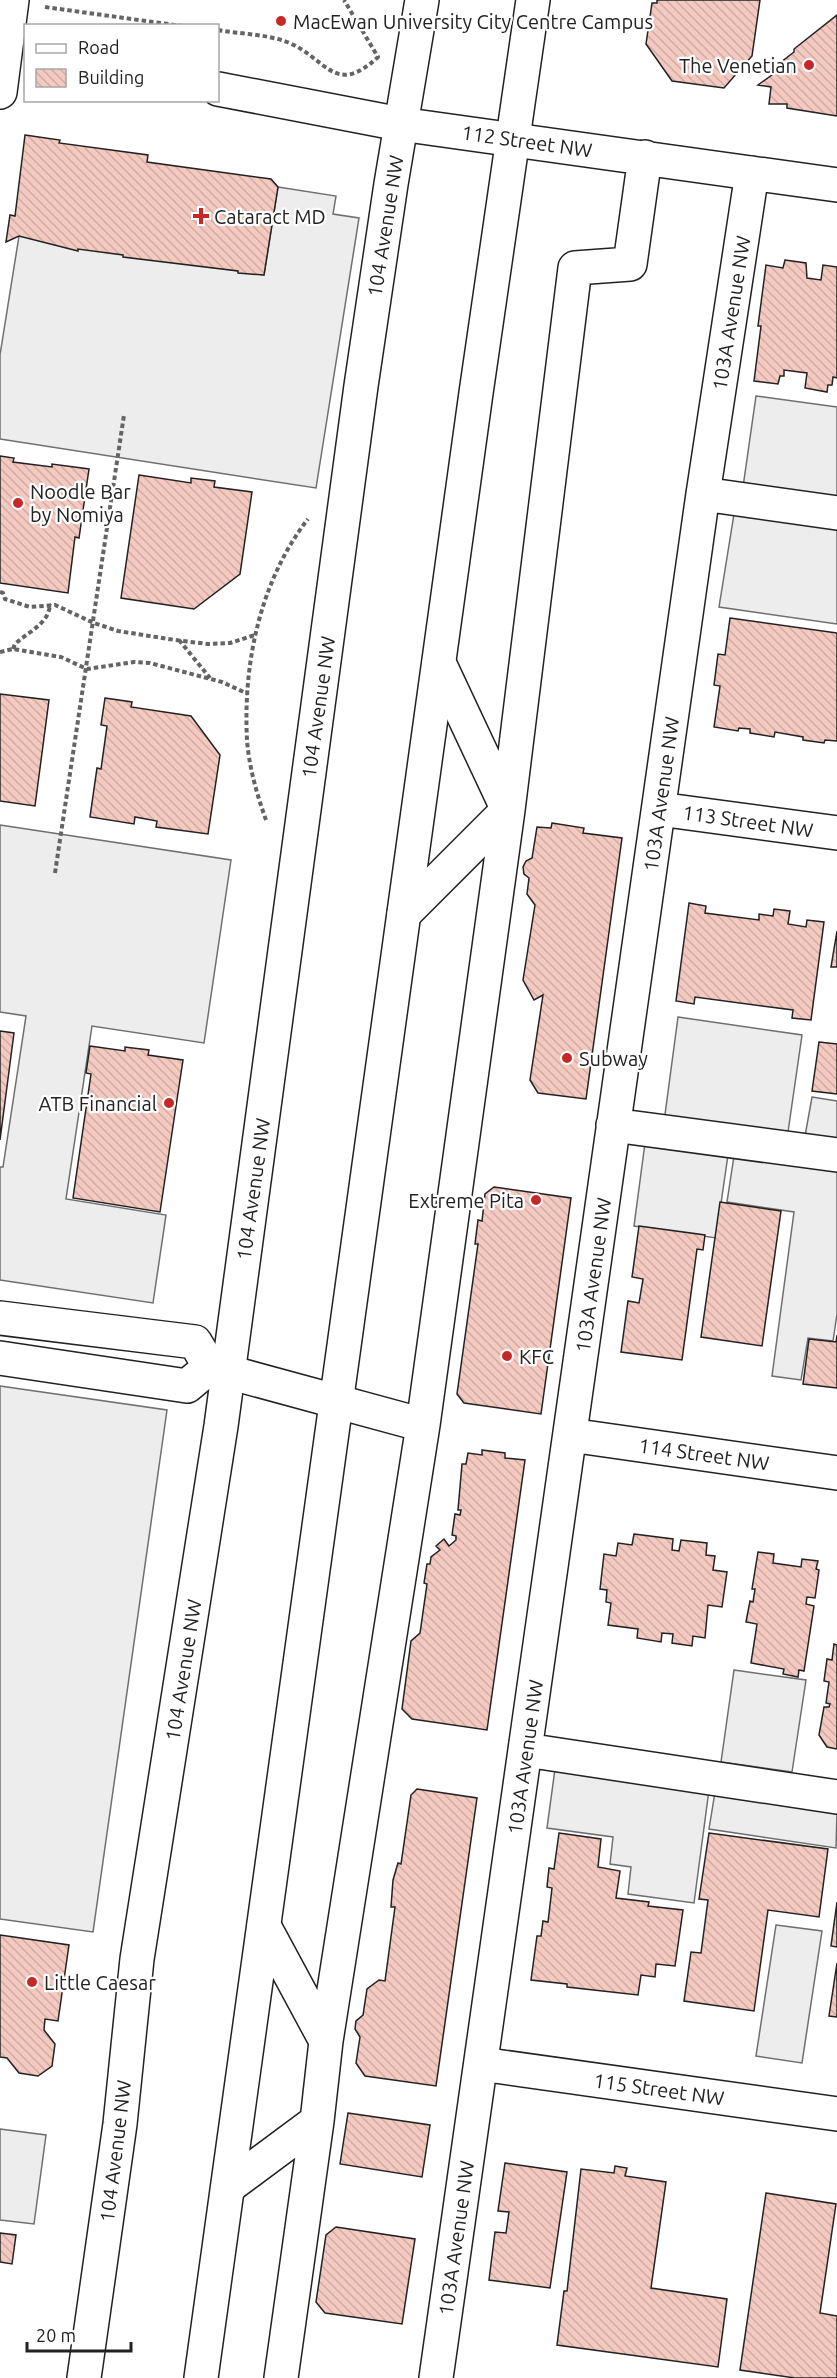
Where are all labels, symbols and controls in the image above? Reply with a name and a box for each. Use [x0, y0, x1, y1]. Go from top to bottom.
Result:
place label: MacEwan University City Centre Campus [293, 10, 653, 33]
marker: MacEwan University City Centre Campus [274, 14, 288, 28]
legend [24, 24, 219, 102]
text: Road [78, 37, 120, 57]
place label: The Venetian [679, 54, 797, 77]
marker: The Venetian [802, 58, 816, 72]
text: Building [78, 67, 144, 87]
street label: 112 Street NW [460, 120, 594, 162]
street label: 104 Avenue NW [362, 154, 408, 298]
place label: Cataract MD [214, 205, 326, 228]
marker: Cataract MD [192, 207, 210, 225]
street label: 103A Avenue NW [707, 234, 755, 392]
place label: Noodle Bar by Nomiya [30, 480, 131, 526]
marker: Noodle Bar by Nomiya [11, 496, 25, 510]
street label: 104 Avenue NW [297, 635, 339, 779]
street label: 103A Avenue NW [639, 715, 683, 873]
street label: 113 Street NW [681, 800, 815, 842]
place label: Subway [579, 1047, 648, 1070]
marker: Subway [560, 1051, 574, 1065]
place label: ATB Financial [39, 1092, 157, 1115]
marker: ATB Financial [162, 1096, 176, 1110]
street label: 104 Avenue NW [232, 1117, 274, 1261]
place label: Extreme Pita [408, 1189, 524, 1212]
marker: Extreme Pita [529, 1193, 543, 1207]
street label: 103A Avenue NW [571, 1196, 615, 1354]
place label: KFC [519, 1345, 554, 1368]
marker: KFC [500, 1349, 514, 1363]
street label: 114 Street NW [637, 1433, 771, 1475]
street label: 104 Avenue NW [160, 1598, 206, 1742]
street label: 103A Avenue NW [503, 1678, 547, 1836]
place label: Little Caesar [44, 1971, 156, 1994]
marker: Little Caesar [25, 1975, 39, 1989]
street label: 115 Street NW [592, 2068, 726, 2110]
street label: 104 Avenue NW [95, 2079, 135, 2223]
street label: 103A Avenue NW [434, 2159, 478, 2317]
scale bar [27, 2315, 130, 2353]
text: 20 m [36, 2325, 76, 2345]

